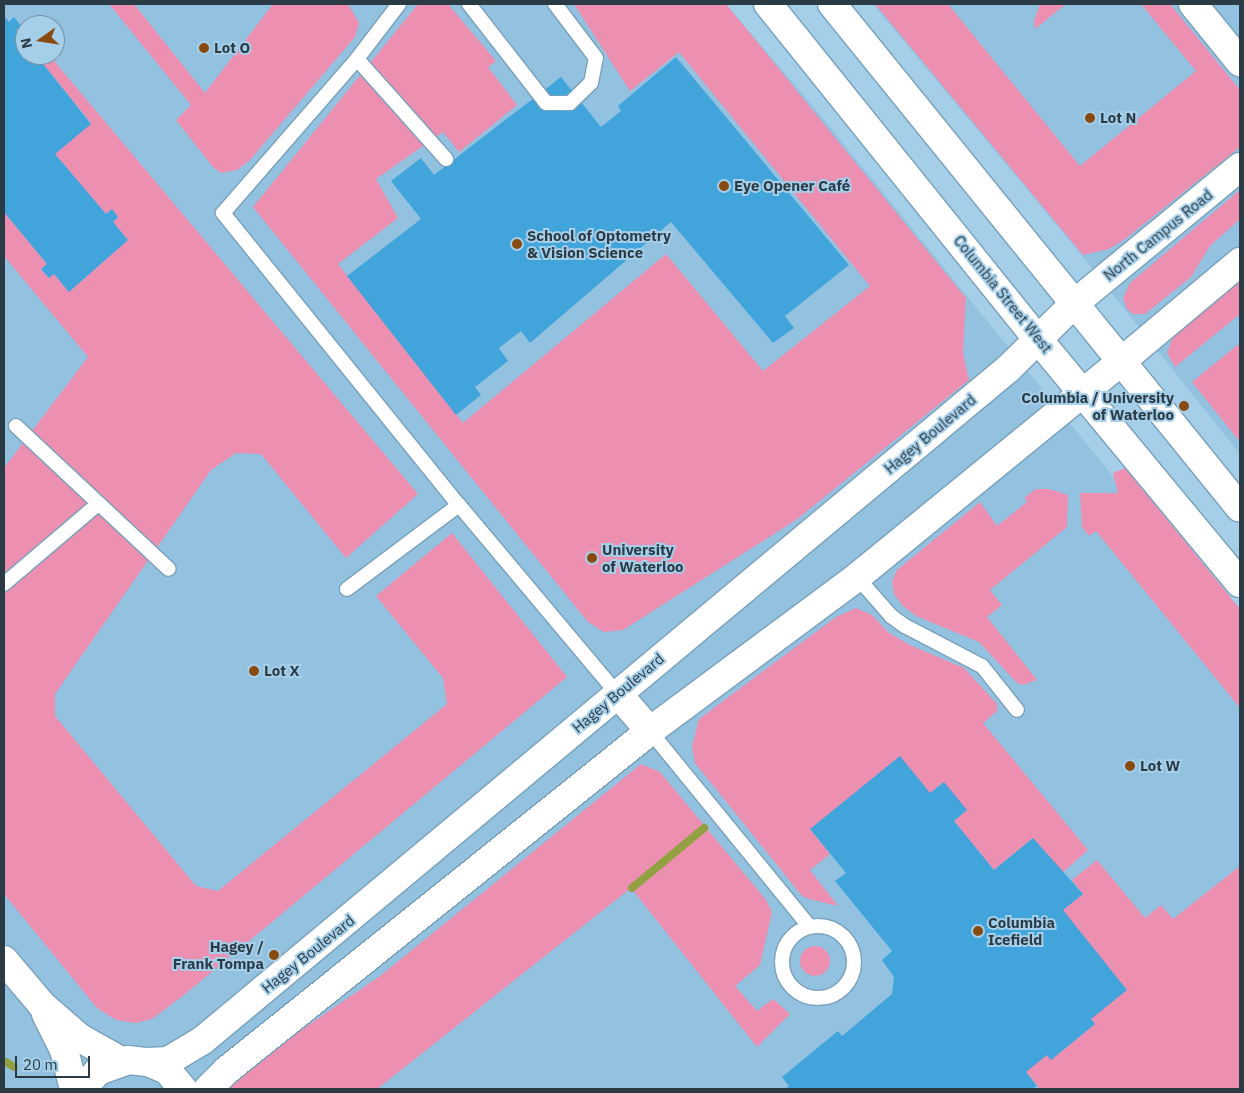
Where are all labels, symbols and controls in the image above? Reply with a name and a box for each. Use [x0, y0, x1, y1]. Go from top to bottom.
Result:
north arrow [15, 15, 65, 65]
text: N [16, 36, 36, 50]
place label: Lot O [214, 39, 250, 57]
marker: Lot O [198, 42, 210, 54]
place label: Lot N [1100, 109, 1136, 127]
marker: Lot N [1084, 112, 1096, 124]
place label: Eye Opener Café [734, 177, 850, 195]
marker: Eye Opener Café [718, 180, 730, 192]
street label: North Campus Road [1100, 186, 1216, 284]
place label: School of Optometry & Vision Science [527, 226, 671, 261]
street label: Columbia Street West [950, 232, 1056, 356]
marker: School of Optometry & Vision Science [511, 238, 523, 250]
place label: Columbia / University of Waterloo [1021, 388, 1174, 423]
street label: Hagey Boulevard [881, 390, 979, 478]
marker: Columbia / University of Waterloo [1178, 400, 1190, 412]
place label: University of Waterloo [602, 540, 684, 575]
marker: University of Waterloo [586, 552, 598, 564]
street label: Hagey Boulevard [569, 649, 667, 737]
place label: Lot X [264, 662, 300, 680]
marker: Lot X [248, 665, 260, 677]
place label: Lot W [1140, 757, 1180, 775]
marker: Lot W [1124, 760, 1136, 772]
street label: Hagey Boulevard [258, 911, 358, 997]
place label: Columbia Icefield [988, 913, 1055, 948]
marker: Columbia Icefield [972, 925, 984, 937]
place label: Hagey / Frank Tompa [173, 937, 264, 972]
marker: Hagey / Frank Tompa [268, 949, 280, 961]
scale bar [18, 1046, 92, 1078]
text: 20 m [23, 1055, 58, 1074]

